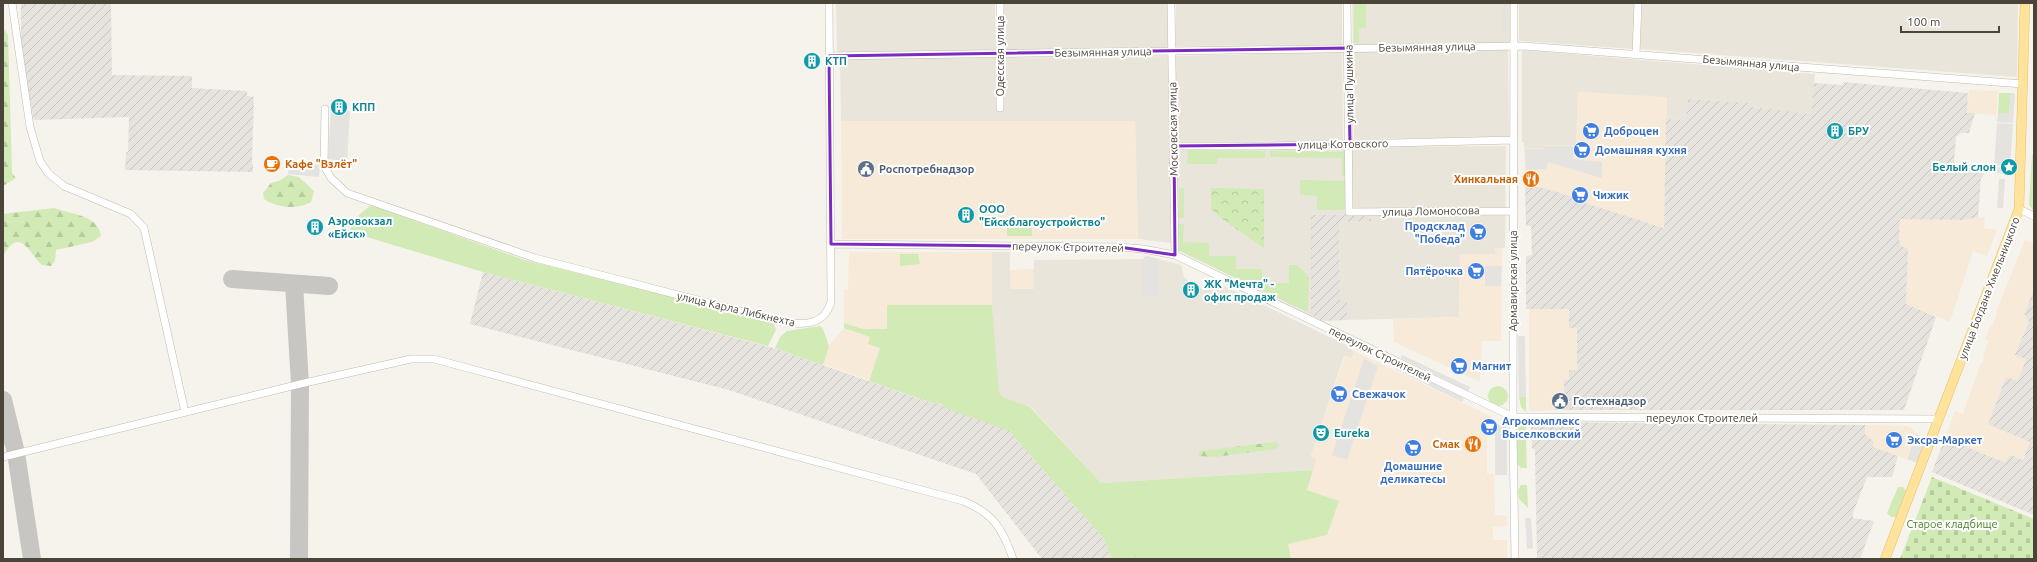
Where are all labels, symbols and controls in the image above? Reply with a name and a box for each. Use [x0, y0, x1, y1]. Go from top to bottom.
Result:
scale bar [1901, 8, 1999, 34]
street label: Одесская улица [994, 15, 1006, 97]
text: 100 m [1907, 15, 1940, 28]
street label: Безымянная улица [1378, 40, 1476, 54]
street label: Безымянная улица [1054, 45, 1152, 59]
street label: улица Пушкина [1342, 45, 1356, 123]
building icon: КТП [802, 51, 822, 71]
street label: Безымянная улица [1702, 53, 1800, 73]
place label: КТП [825, 55, 847, 67]
street label: Московская улица [1166, 82, 1180, 176]
building icon: КПП [329, 97, 349, 117]
place label: КПП [352, 101, 375, 113]
supermarket icon: Доброцен [1581, 121, 1601, 141]
building icon: БРУ [1825, 121, 1845, 141]
place label: Доброцен [1604, 125, 1659, 137]
place label: БРУ [1848, 125, 1869, 137]
street label: улица Котовского [1297, 137, 1389, 151]
supermarket icon: Домашняя кухня [1572, 140, 1592, 160]
place label: Домашняя кухня [1595, 144, 1687, 156]
cafe icon: Кафе "Взлёт" [262, 154, 282, 174]
place icon: Белый слон [1999, 157, 2019, 177]
place label: Кафе "Взлёт" [285, 158, 357, 170]
public building icon: Роспотребнадзор [856, 159, 876, 179]
place label: Белый слон [1932, 161, 1996, 173]
place label: Роспотребнадзор [879, 163, 975, 175]
restaurant icon: Хинкальная [1521, 169, 1541, 189]
place label: Хинкальная [1454, 173, 1518, 185]
supermarket icon: Чижик [1570, 185, 1590, 205]
place label: Чижик [1593, 189, 1630, 201]
place label: ООО "Ейскблагоустройство" [979, 203, 1105, 228]
street label: улица Ломоносова [1382, 204, 1480, 218]
building icon: ООО "Ейскблагоустройство" [956, 205, 976, 225]
place label: Аэровокзал «Ейск» [328, 215, 392, 240]
street label: улица Богдана Хмельницкого [1956, 215, 2022, 361]
building icon: Аэровокзал «Ейск» [305, 217, 325, 237]
place label: Продсклад "Победа" [1405, 220, 1465, 245]
supermarket icon: Продсклад "Победа" [1468, 222, 1488, 242]
street label: Армавирская улица [1507, 230, 1519, 332]
street label: переулок Строителей [1012, 240, 1124, 254]
supermarket icon: Пятёрочка [1466, 261, 1486, 281]
place label: Пятёрочка [1405, 265, 1463, 277]
place label: ЖК "Мечта" - офис продаж [1204, 278, 1276, 303]
building icon: ЖК "Мечта" - офис продаж [1181, 280, 1201, 300]
street label: улица Карла Либкнехта [676, 290, 796, 328]
street label: переулок Строителей [1327, 324, 1433, 384]
supermarket icon: Магнит [1449, 356, 1469, 376]
place label: Магнит [1472, 360, 1512, 372]
supermarket icon: Свежачок [1329, 384, 1349, 404]
place label: Свежачок [1352, 388, 1407, 400]
public building icon: Гостехнадзор [1550, 391, 1570, 411]
place label: Гостехнадзор [1573, 395, 1647, 407]
street label: переулок Строителей [1646, 412, 1758, 424]
place label: Агрокомплекс Выселковский [1502, 415, 1581, 440]
supermarket icon: Агрокомплекс Выселковский [1479, 417, 1499, 437]
theatre icon: Eureka [1311, 423, 1331, 443]
place label: Eureka [1334, 427, 1370, 439]
supermarket icon: Эксра-Маркет [1884, 430, 1904, 450]
restaurant icon: Смак [1463, 434, 1483, 454]
place label: Эксра-Маркет [1907, 434, 1983, 446]
supermarket icon: Домашние деликатесы [1403, 438, 1423, 458]
place label: Смак [1432, 438, 1461, 450]
place label: Домашние деликатесы [1380, 460, 1446, 485]
park label: Старое кладбище [1907, 518, 1998, 530]

